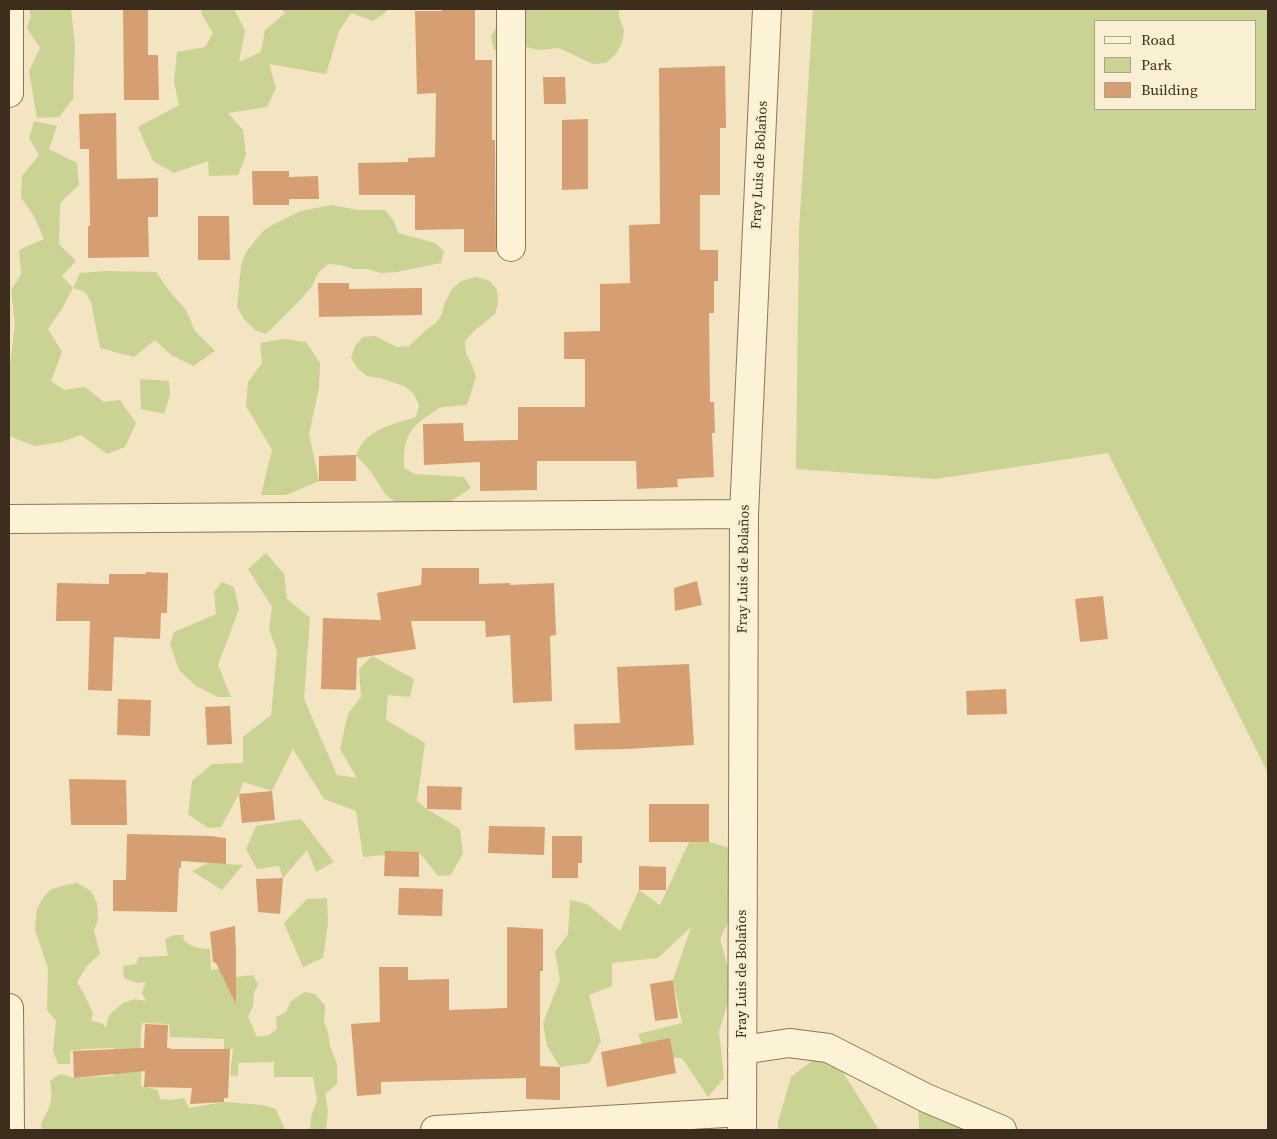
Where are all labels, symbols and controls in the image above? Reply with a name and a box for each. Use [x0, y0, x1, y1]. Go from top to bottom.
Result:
legend [1094, 20, 1257, 110]
text: Road [1141, 29, 1175, 50]
text: Park [1141, 54, 1172, 75]
text: Building [1141, 79, 1198, 100]
street label: Fray Luis de Bolaños [748, 100, 772, 230]
street label: Fray Luis de Bolaños [734, 505, 754, 633]
street label: Fray Luis de Bolaños [734, 910, 750, 1038]

